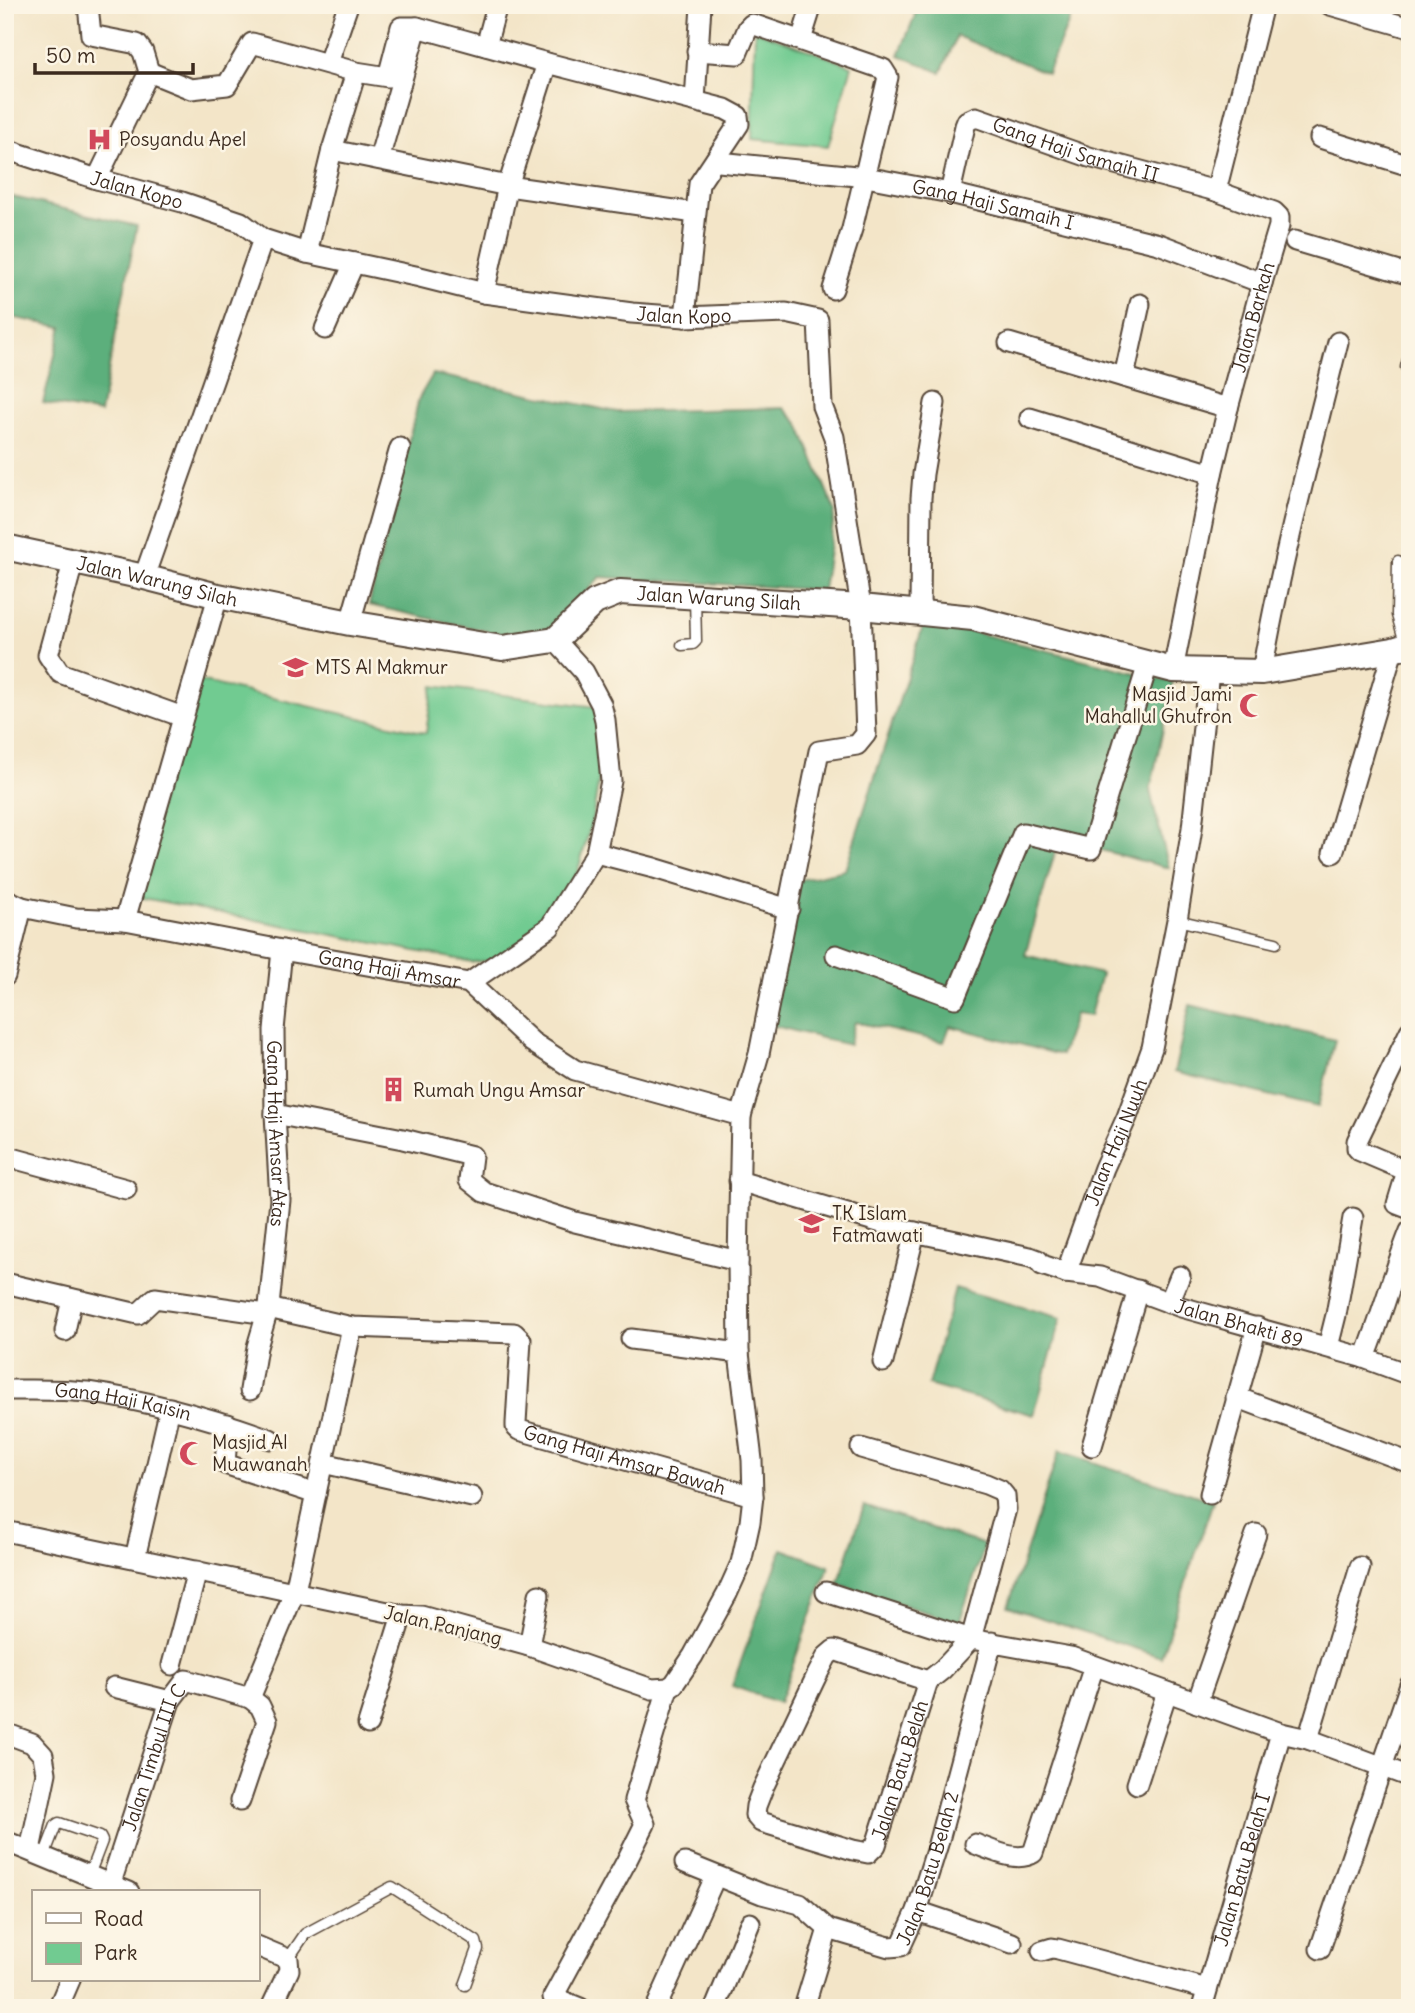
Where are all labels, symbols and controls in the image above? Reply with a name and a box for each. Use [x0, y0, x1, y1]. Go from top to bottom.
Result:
scale bar [35, 32, 192, 76]
text: 50 m [46, 42, 95, 69]
street label: Gang Haji Samaih II [989, 112, 1162, 187]
hospital icon: Posyandu Apel [85, 125, 113, 153]
place label: Posyandu Apel [119, 127, 246, 151]
street label: Jalan Kopo [87, 166, 186, 214]
street label: Gang Haji Samaih I [910, 174, 1076, 235]
street label: Jalan Barkah [1226, 259, 1280, 375]
street label: Jalan Kopo [636, 301, 732, 329]
street label: Jalan Warung Silah [74, 551, 240, 612]
street label: Jalan Warung Silah [636, 581, 802, 615]
school or university icon: MTS Al Makmur [281, 653, 309, 681]
place label: MTS Al Makmur [315, 655, 448, 679]
place label: Masjid Jami Mahallul Ghufron [1085, 682, 1232, 728]
mosque icon: Masjid Jami Mahallul Ghufron [1238, 691, 1266, 719]
street label: Gang Haji Amsar [316, 945, 463, 993]
street label: Gang Haji Amsar Atas [262, 1040, 292, 1228]
street label: Jalan Haji Nuuh [1079, 1075, 1152, 1209]
building icon: Rumah Ungu Amsar [379, 1076, 407, 1104]
place label: Rumah Ungu Amsar [413, 1078, 585, 1102]
place label: TK Islam Fatmawati [832, 1201, 923, 1247]
school or university icon: TK Islam Fatmawati [798, 1210, 826, 1238]
street label: Jalan Bhakti 89 [1171, 1294, 1306, 1352]
street label: Gang Haji Kaisin [54, 1378, 194, 1426]
street label: Gang Haji Amsar Bawah [521, 1420, 728, 1500]
place label: Masjid Al Muawanah [212, 1430, 308, 1476]
mosque icon: Masjid Al Muawanah [178, 1439, 206, 1467]
street label: Jalan Panjang [382, 1600, 504, 1650]
street label: Jalan Timbul III C [117, 1679, 191, 1834]
street label: Jalan Batu Belah [866, 1697, 933, 1843]
street label: Jalan Batu Belah 2 [891, 1789, 964, 1949]
street label: Jalan Batu Belah I [1208, 1790, 1275, 1949]
legend [32, 1890, 259, 1982]
text: Road [94, 1905, 143, 1932]
text: Park [94, 1939, 137, 1966]

